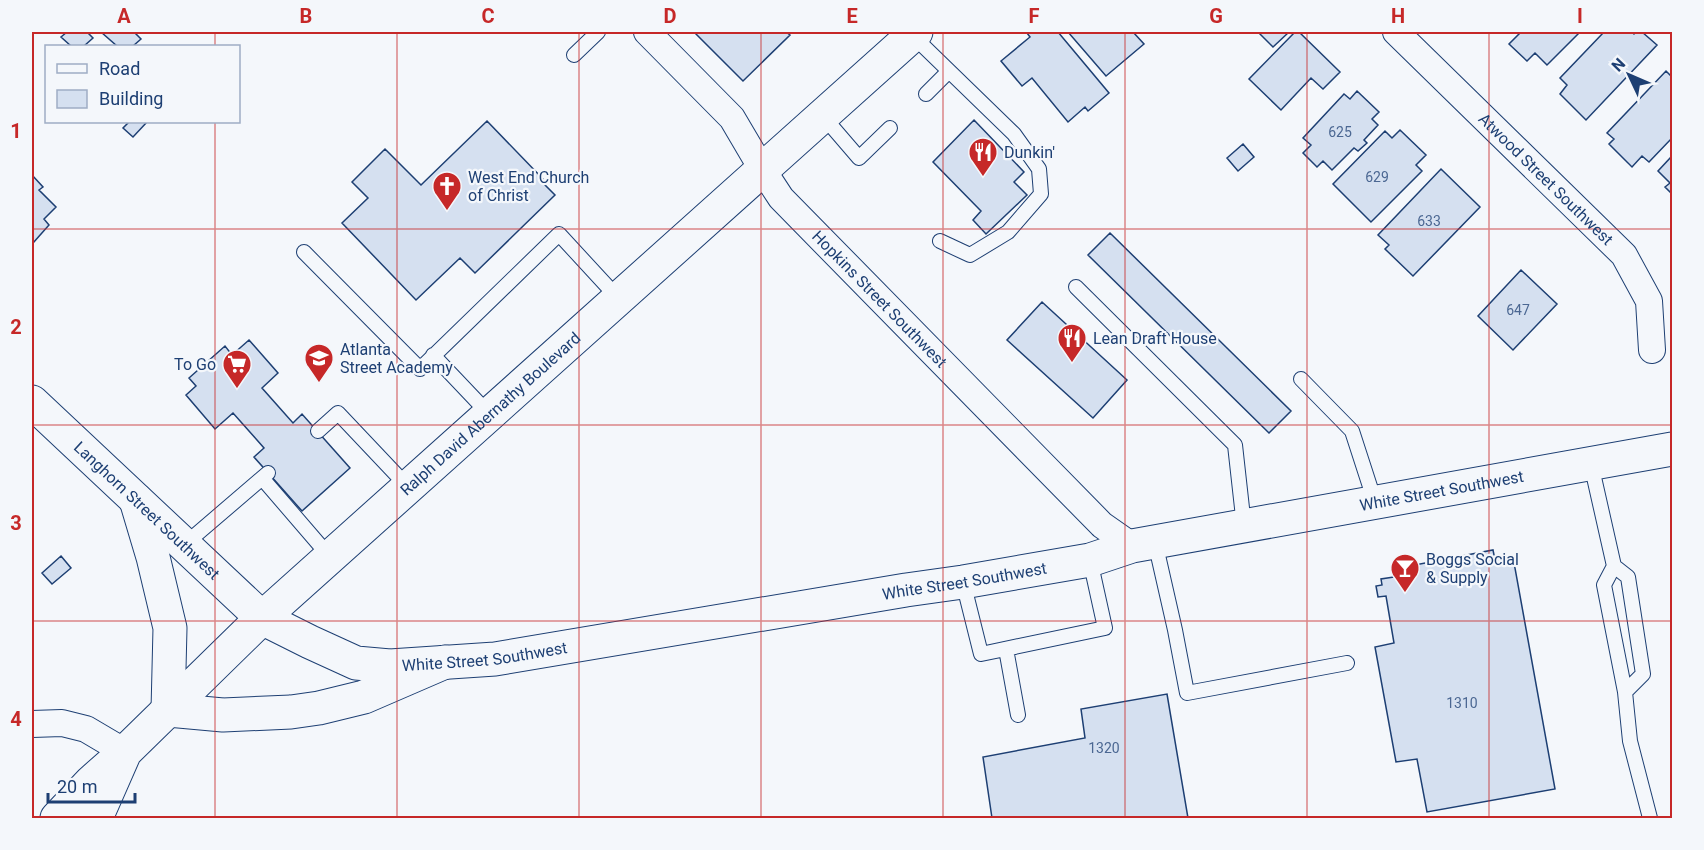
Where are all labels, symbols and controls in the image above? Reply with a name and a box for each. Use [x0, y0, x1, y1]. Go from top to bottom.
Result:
text: A [117, 4, 131, 28]
text: B [300, 4, 312, 28]
text: C [481, 4, 495, 28]
text: D [664, 4, 677, 28]
text: E [846, 4, 858, 28]
text: F [1029, 4, 1040, 28]
text: G [1209, 4, 1223, 28]
text: H [1391, 4, 1405, 28]
text: I [1577, 4, 1583, 28]
legend [45, 45, 240, 123]
north arrow [1599, 45, 1659, 105]
text: N [1608, 54, 1629, 76]
text: Road [99, 58, 140, 79]
text: Building [99, 88, 163, 109]
street label: Atwood Street Southwest [1475, 109, 1617, 249]
text: 1 [10, 119, 22, 143]
house number: 625 [1328, 124, 1352, 140]
restaurant icon: Dunkin' [967, 136, 999, 178]
place label: Dunkin' [1004, 143, 1055, 162]
place label: West End Church of Christ [468, 168, 589, 205]
house number: 629 [1365, 169, 1389, 185]
church icon: West End Church of Christ [431, 170, 463, 212]
house number: 633 [1417, 213, 1441, 229]
street label: Hopkins Street Southwest [809, 226, 951, 371]
house number: 647 [1506, 302, 1530, 318]
text: 2 [10, 315, 22, 339]
restaurant icon: Lean Draft House [1056, 322, 1088, 364]
street label: Ralph David Abernathy Boulevard [396, 328, 584, 499]
place label: Lean Draft House [1093, 329, 1217, 348]
place label: Atlanta Street Academy [340, 340, 453, 377]
school or university icon: Atlanta Street Academy [303, 342, 335, 384]
supermarket icon: To Go [221, 348, 253, 390]
place label: To Go [174, 355, 216, 374]
street label: Langhorn Street Southwest [70, 437, 224, 583]
street label: White Street Southwest [1358, 466, 1525, 514]
text: 3 [10, 511, 22, 535]
place label: Boggs Social & Supply [1426, 550, 1519, 587]
bar icon: Boggs Social & Supply [1389, 552, 1421, 594]
street label: White Street Southwest [881, 558, 1048, 603]
street label: White Street Southwest [401, 638, 569, 675]
house number: 1310 [1446, 695, 1478, 711]
text: 4 [10, 707, 22, 731]
house number: 1320 [1088, 740, 1120, 756]
scale bar [48, 766, 135, 804]
text: 20 m [57, 776, 97, 797]

